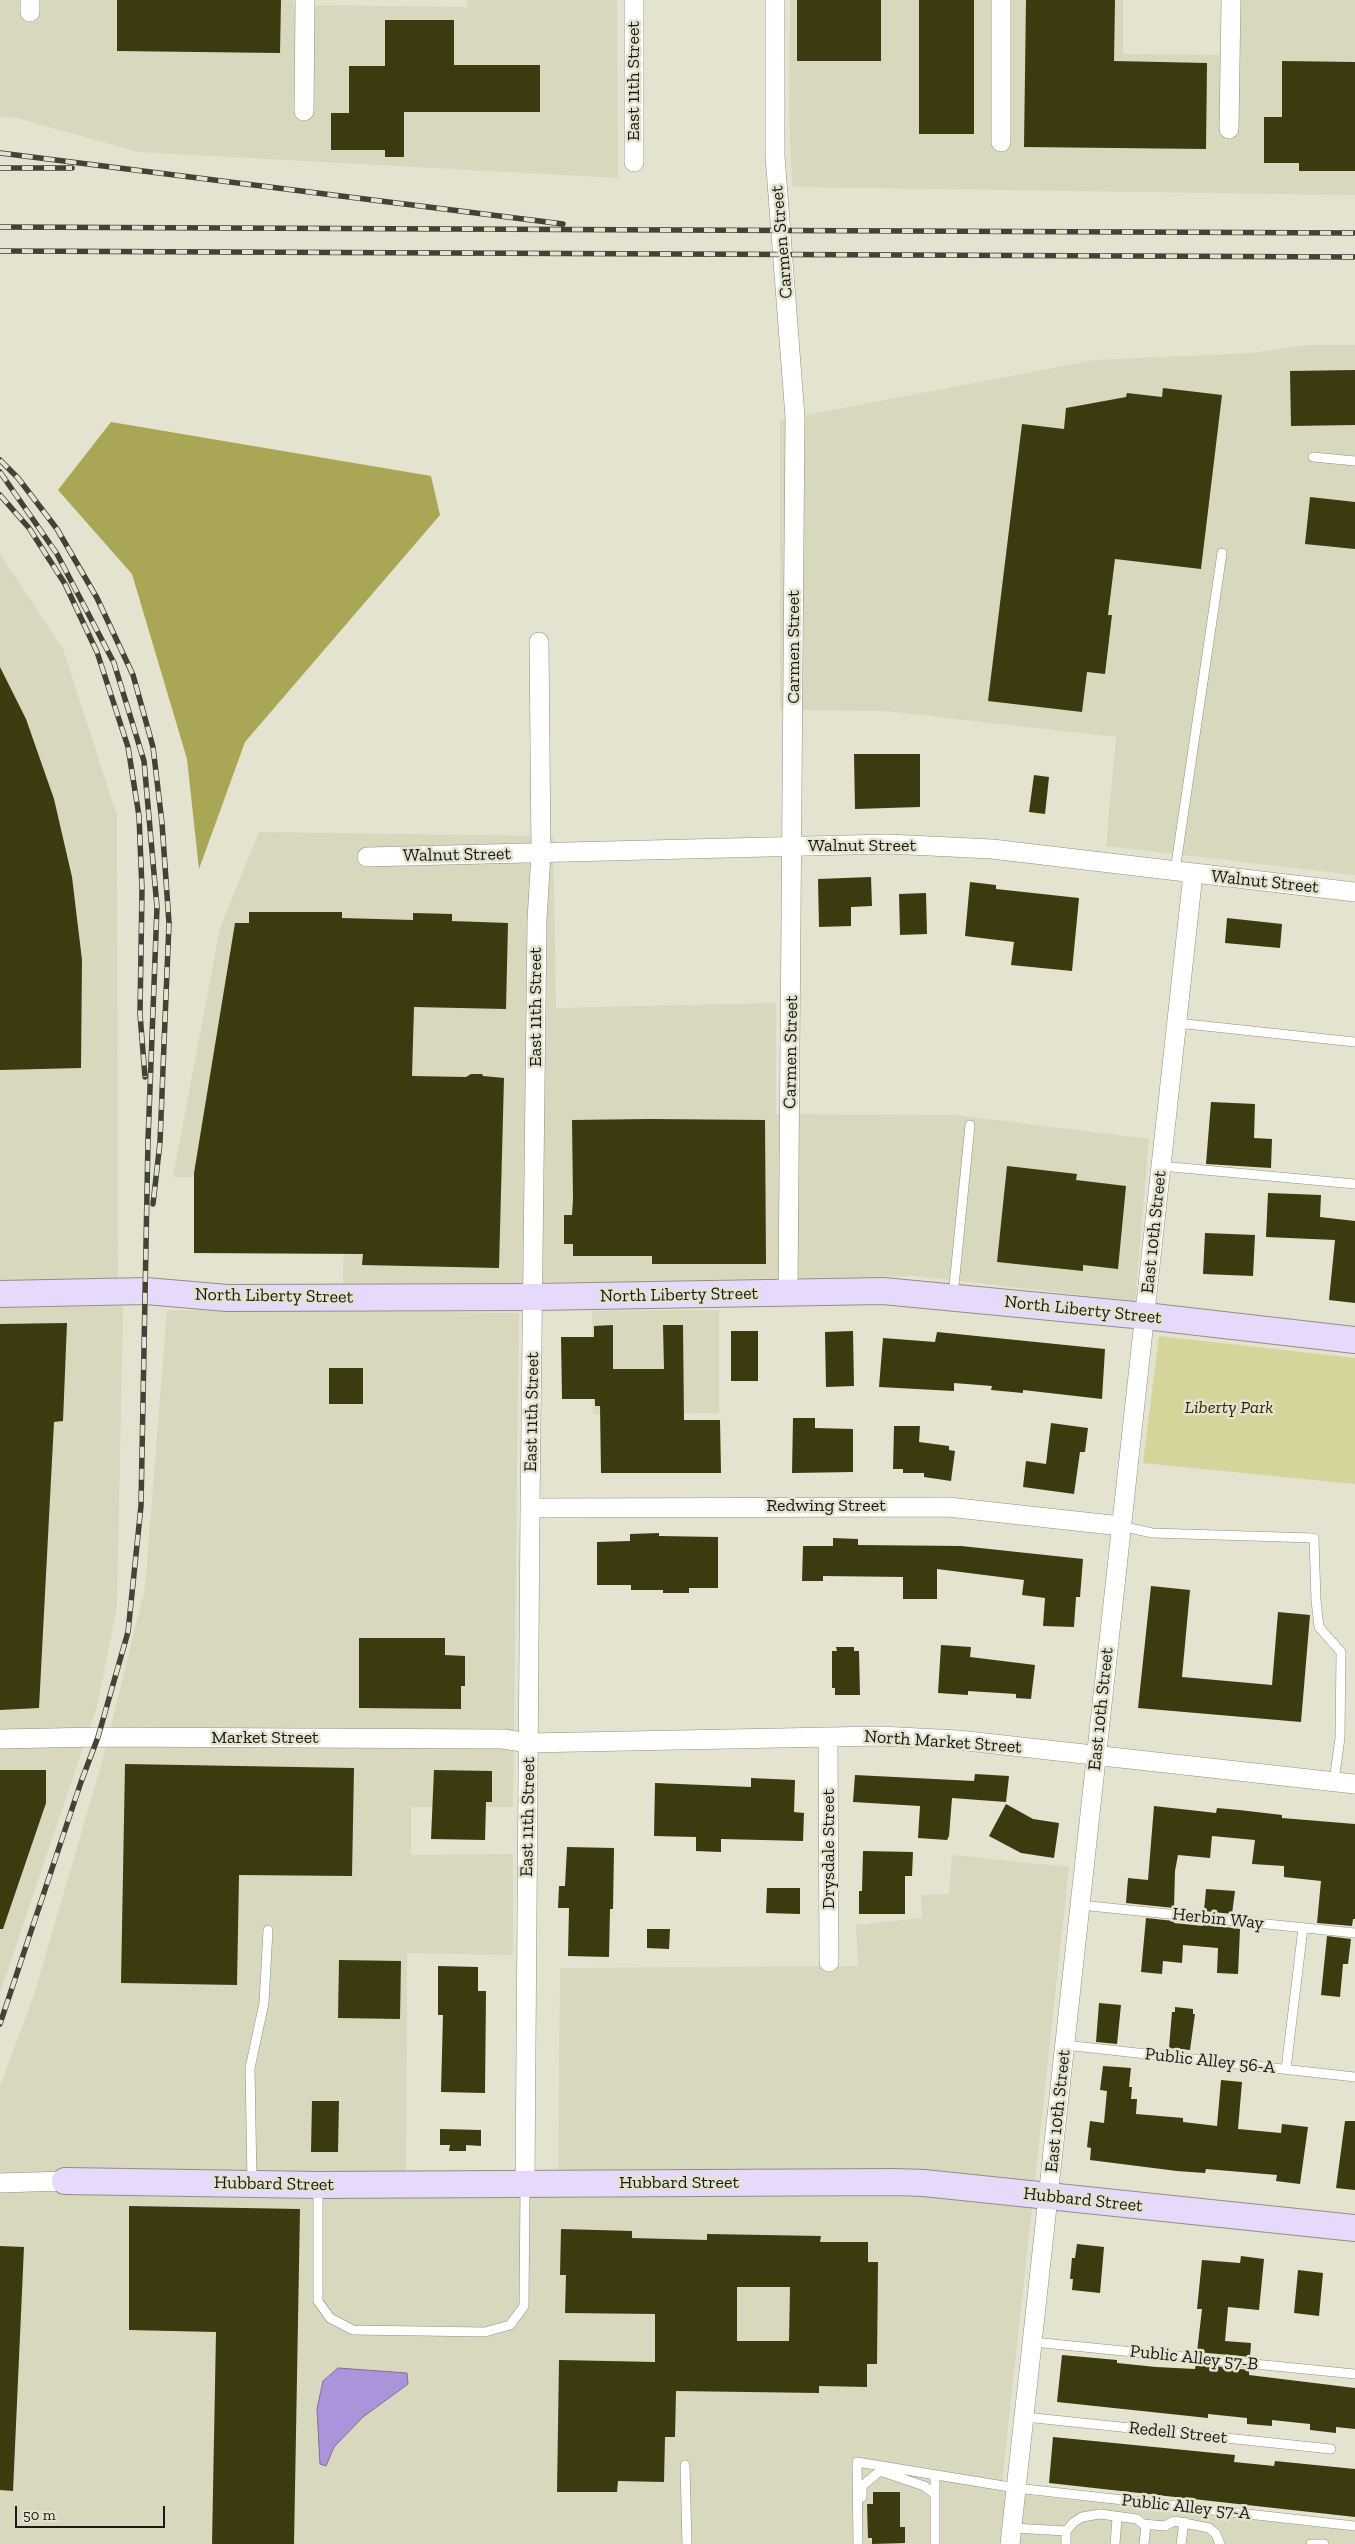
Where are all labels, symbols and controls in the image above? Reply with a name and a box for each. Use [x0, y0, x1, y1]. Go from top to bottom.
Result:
street label: East 11th Street [623, 21, 645, 141]
street label: Carmen Street [766, 184, 798, 300]
street label: Carmen Street [783, 590, 805, 704]
street label: Walnut Street [808, 835, 916, 857]
street label: Walnut Street [403, 843, 511, 867]
street label: Walnut Street [1210, 866, 1320, 898]
street label: East 11th Street [525, 947, 547, 1067]
street label: Carmen Street [779, 995, 803, 1109]
street label: East 10th Street [1137, 1169, 1171, 1295]
street label: North Liberty Street [600, 1283, 758, 1307]
street label: North Liberty Street [195, 1284, 353, 1308]
street label: North Liberty Street [1003, 1291, 1163, 1329]
street label: East 11th Street [520, 1352, 544, 1472]
park label: Liberty Park [1185, 1397, 1273, 1419]
street label: Redwing Street [766, 1495, 886, 1517]
street label: East 10th Street [1084, 1646, 1118, 1772]
street label: North Market Street [863, 1726, 1023, 1758]
street label: Market Street [211, 1727, 319, 1749]
street label: East 11th Street [516, 1757, 540, 1877]
street label: Drysdale Street [818, 1789, 840, 1909]
street label: Herbin Way [1171, 1903, 1265, 1935]
street label: Public Alley 56-A [1144, 2043, 1276, 2079]
street label: East 10th Street [1041, 2048, 1075, 2174]
street label: Hubbard Street [214, 2172, 334, 2196]
street label: Hubbard Street [619, 2172, 739, 2194]
street label: Hubbard Street [1022, 2183, 1144, 2217]
street label: Public Alley 57-B [1129, 2341, 1259, 2375]
street label: Redell Street [1128, 2417, 1228, 2449]
street label: Public Alley 57-A [1120, 2489, 1252, 2525]
scale bar [18, 2496, 168, 2528]
text: 50 m [23, 2506, 56, 2524]

